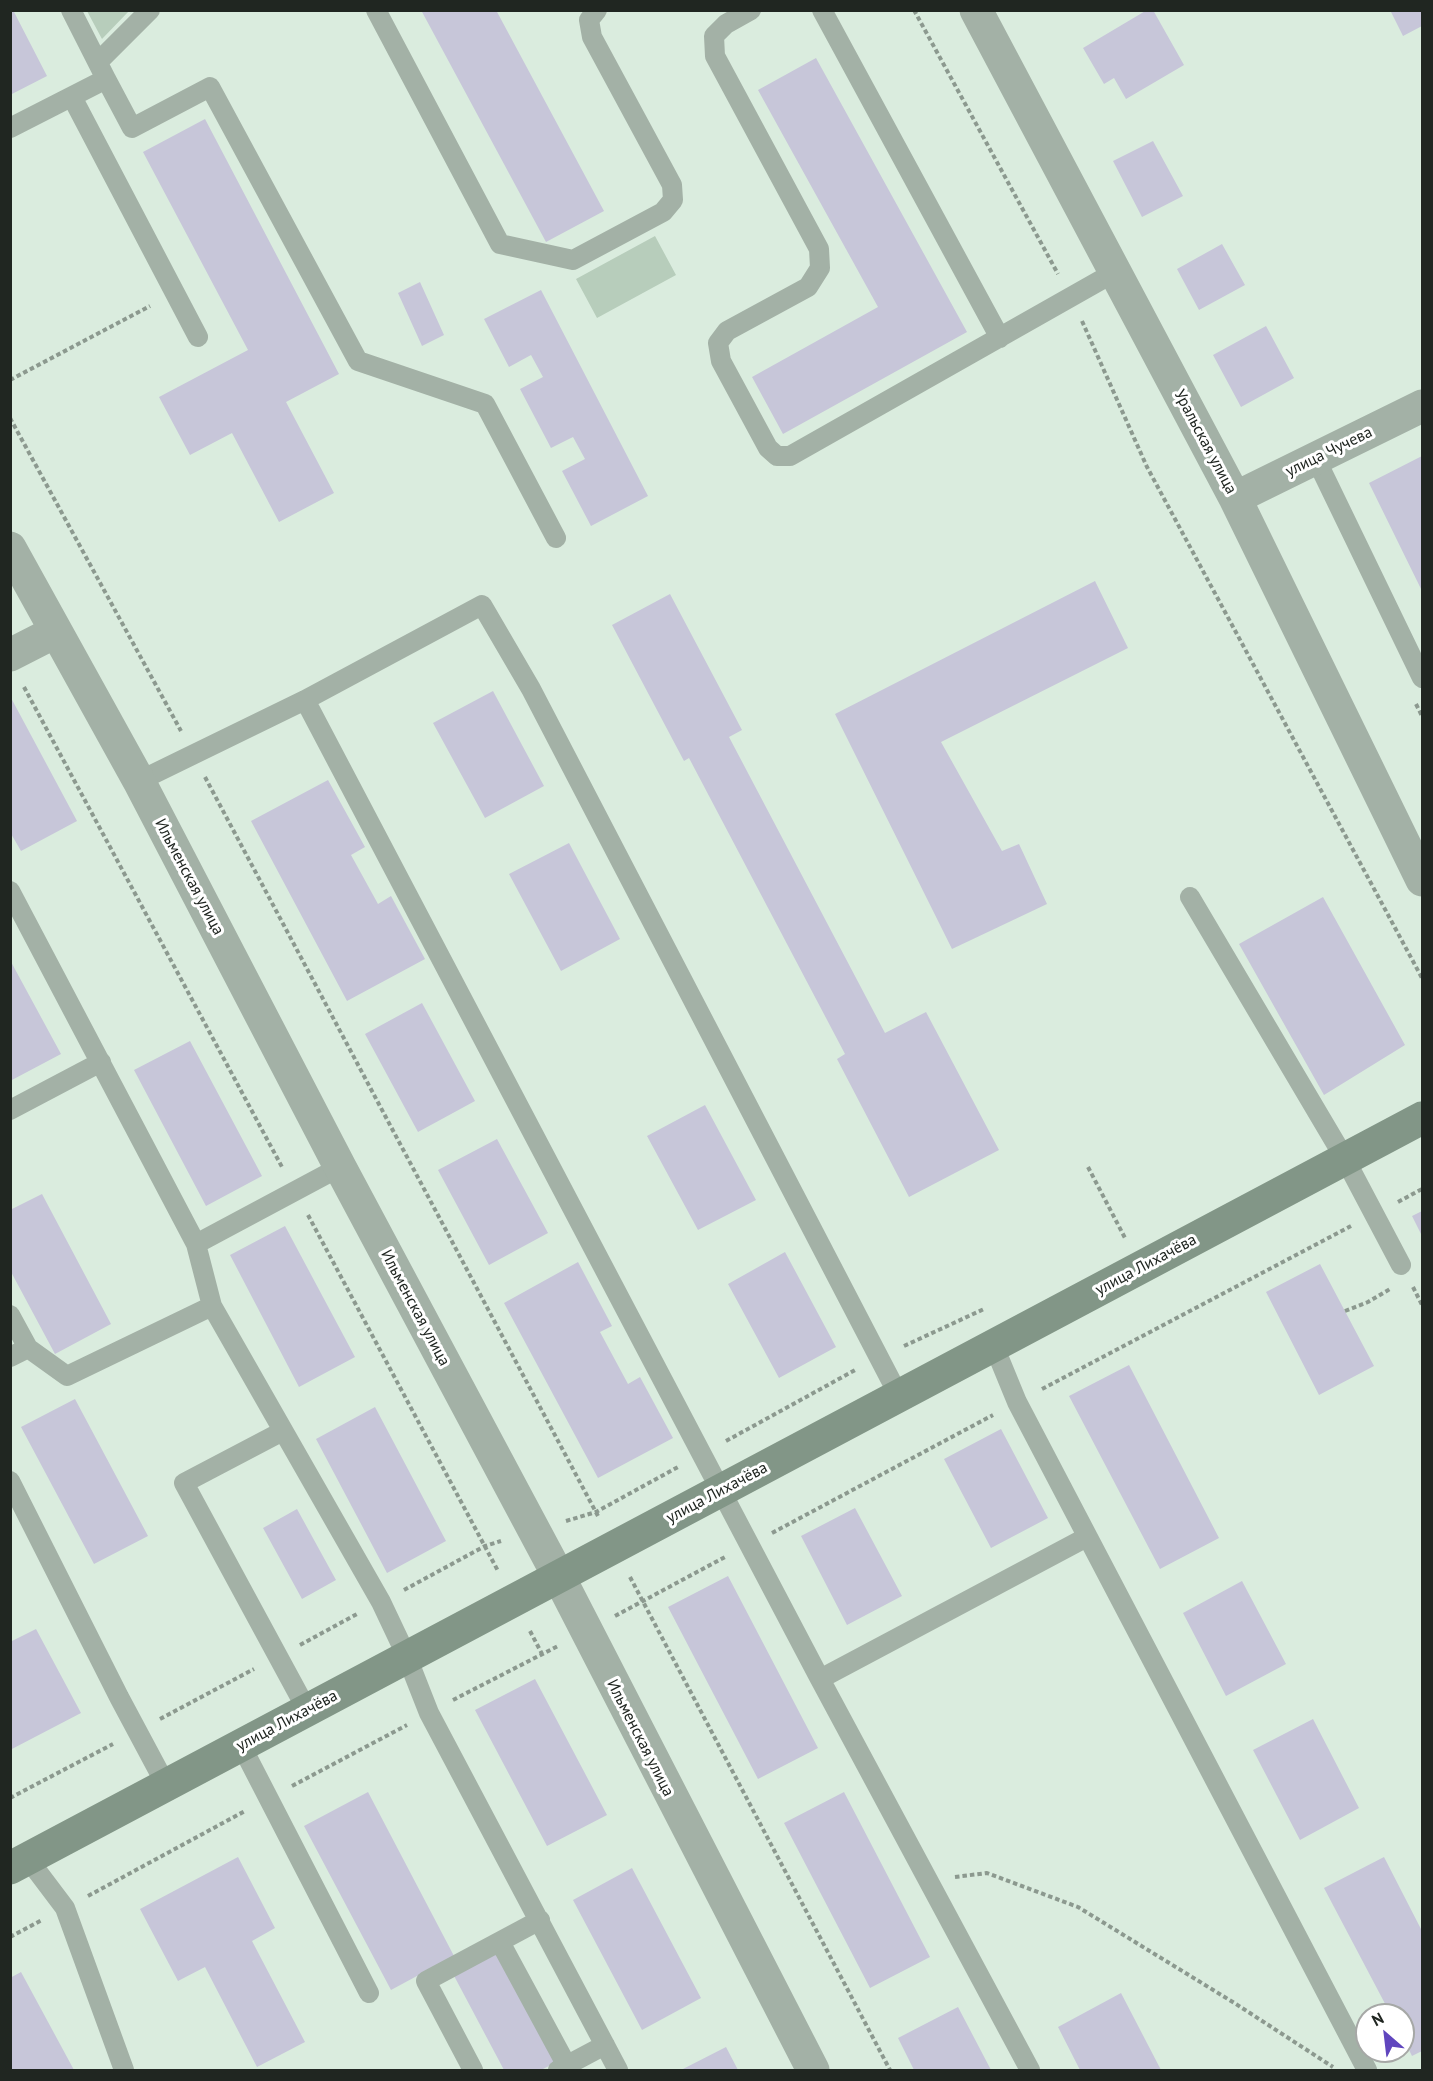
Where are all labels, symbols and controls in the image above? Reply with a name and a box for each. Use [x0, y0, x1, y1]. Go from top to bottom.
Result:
street label: Уральская улица [1169, 387, 1241, 497]
street label: улица Чучева [1283, 423, 1375, 481]
street label: Ильменская улица [150, 816, 228, 938]
street label: улица Лихачёва [1092, 1230, 1200, 1300]
street label: Ильменская улица [376, 1247, 454, 1369]
street label: улица Лихачёва [663, 1458, 771, 1528]
street label: Ильменская улица [602, 1676, 678, 1800]
street label: улица Лихачёва [233, 1686, 341, 1756]
north arrow [1355, 2003, 1415, 2063]
text: N [1368, 2008, 1387, 2030]

